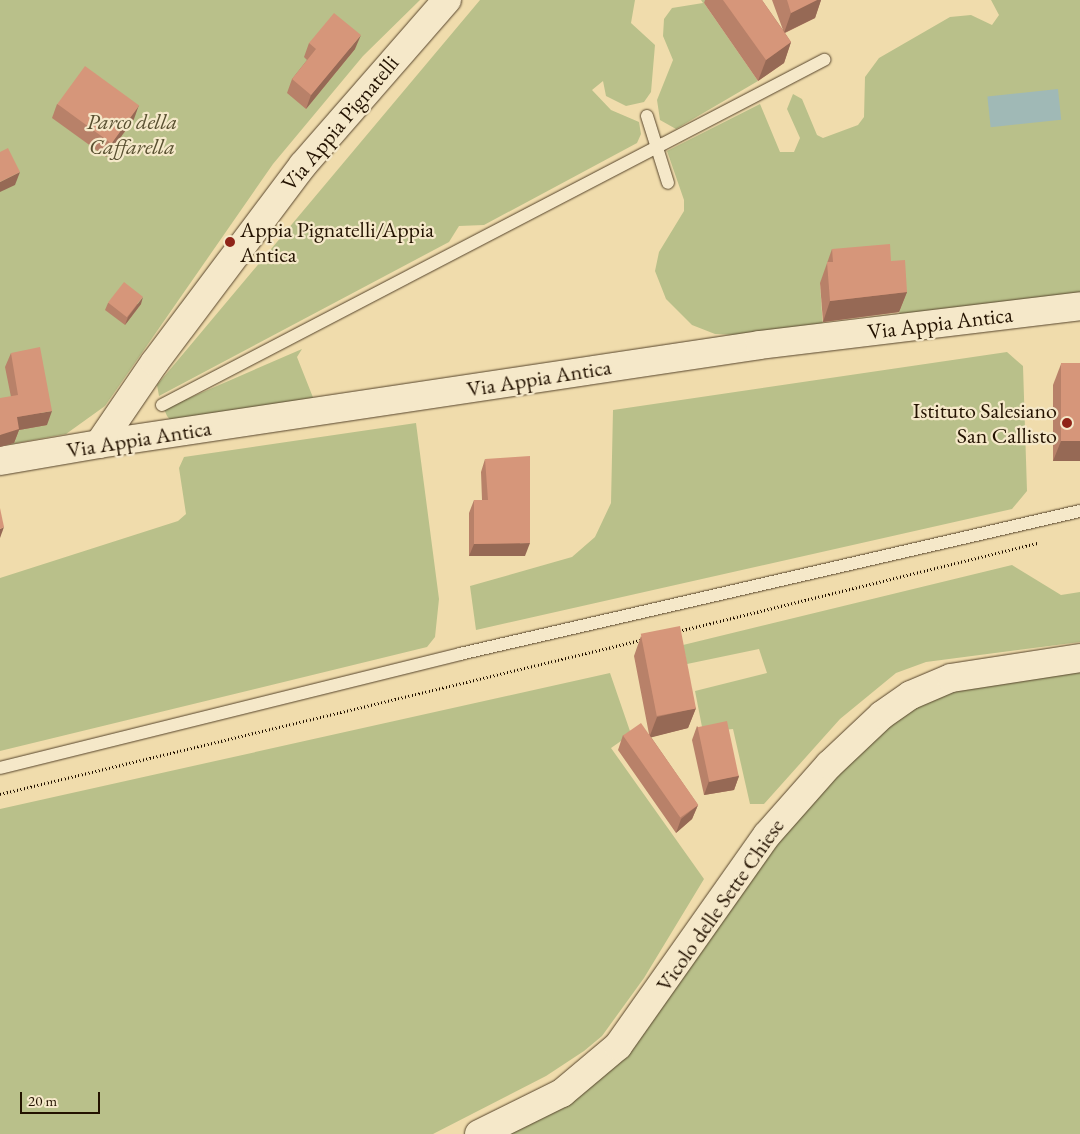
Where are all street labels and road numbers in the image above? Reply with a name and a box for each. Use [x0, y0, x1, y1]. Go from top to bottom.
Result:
street label: Via Appia Pignatelli [276, 50, 404, 196]
street label: Via Appia Antica [866, 301, 1014, 345]
street label: Via Appia Antica [465, 354, 613, 402]
street label: Via Appia Antica [65, 415, 213, 463]
street label: Vicolo delle Sette Chiese [650, 814, 790, 996]

